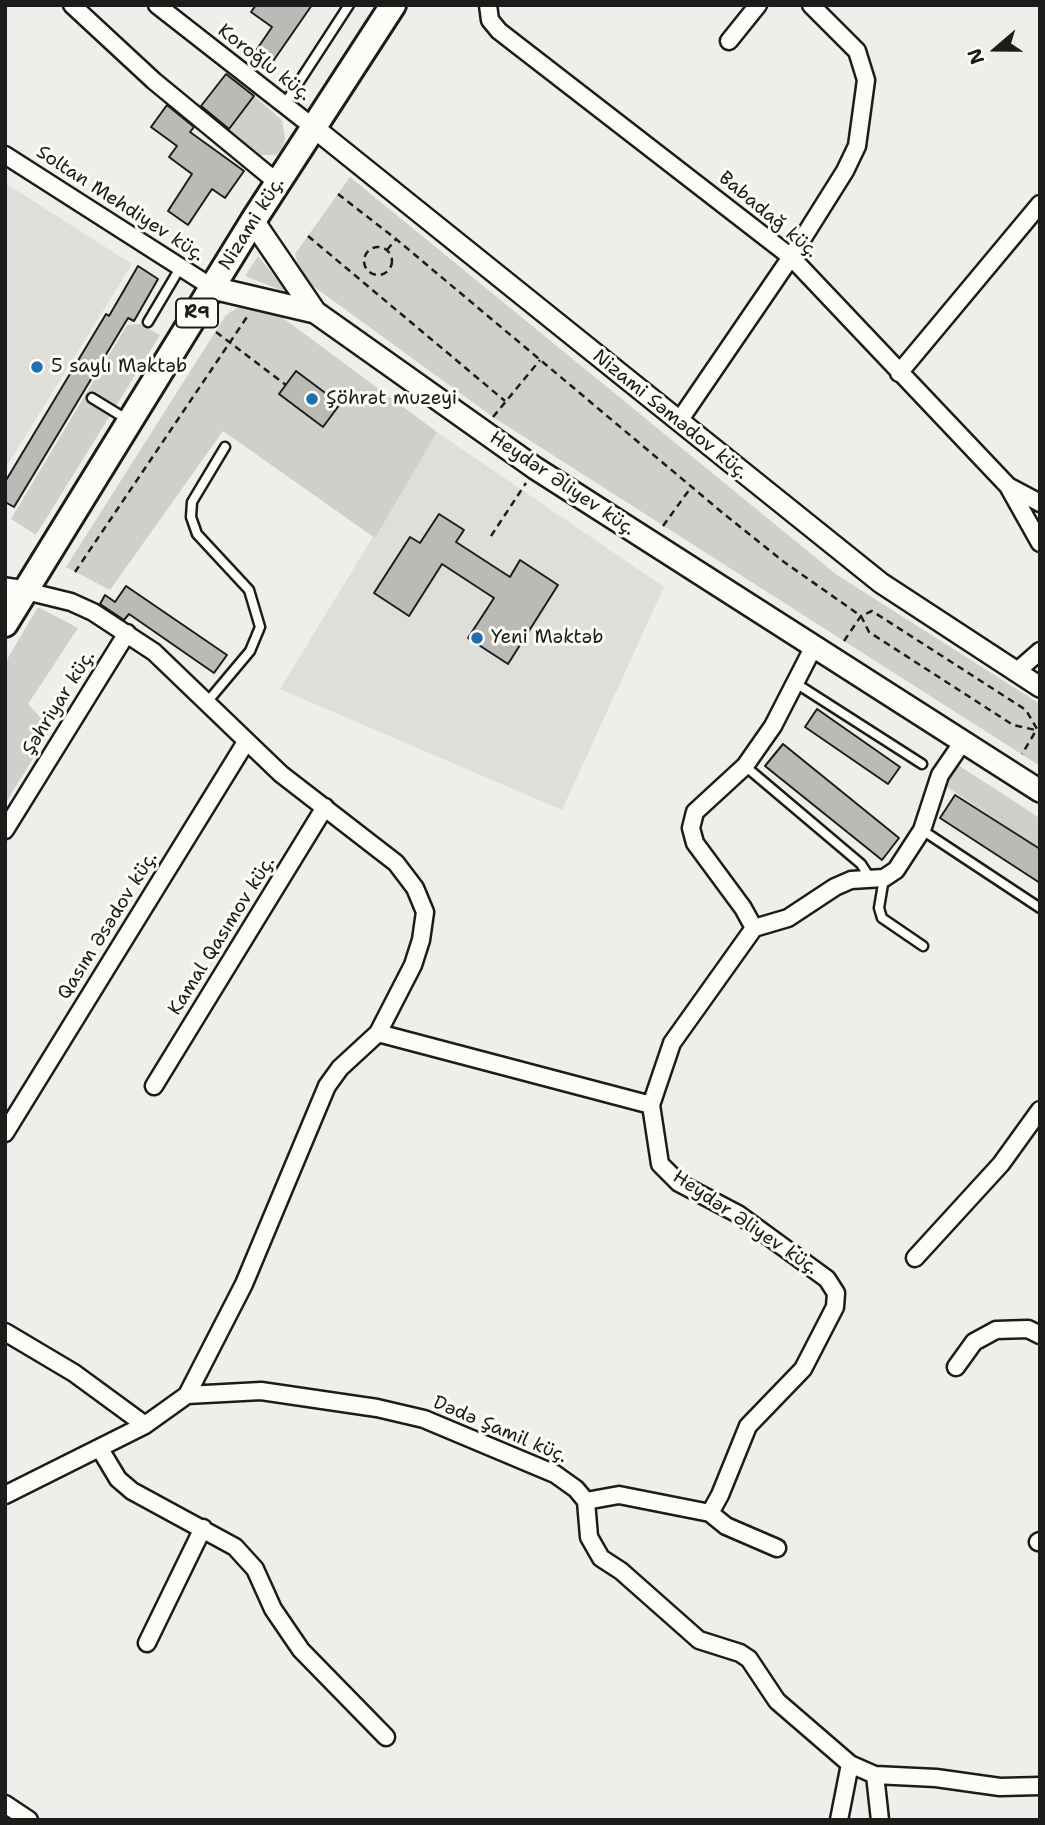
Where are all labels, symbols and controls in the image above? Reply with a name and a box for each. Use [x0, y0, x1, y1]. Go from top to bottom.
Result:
north arrow [961, 14, 1031, 84]
street label: Koroğlu küç. [213, 20, 315, 106]
text: N [961, 45, 990, 68]
street label: Soltan Mehdiyev küç. [32, 141, 208, 267]
street label: Babadağ küç. [714, 167, 822, 263]
street label: Nizami küç. [214, 173, 290, 275]
road number: R9 [176, 298, 218, 328]
street label: Nizami Səmədov küç. [588, 345, 752, 485]
place label: 5 saylı Məktəb [51, 356, 187, 378]
marker: 5 saylı Məktəb [29, 359, 45, 375]
place label: Şöhrət muzeyi [326, 388, 457, 410]
marker: Şöhrət muzeyi [304, 391, 320, 407]
street label: Heydər Əliyev küç. [485, 427, 639, 541]
place label: Yeni Məktəb [491, 627, 603, 649]
marker: Yeni Məktəb [469, 630, 485, 646]
street label: Şəhriyar küç. [18, 647, 100, 759]
street label: Qasım Əsədov küç. [53, 848, 163, 1004]
street label: Kamal Qasımov küç. [164, 852, 280, 1020]
street label: Heydər Əliyev küç. [668, 1166, 822, 1280]
street label: Dədə Şamil küç. [430, 1391, 570, 1469]

